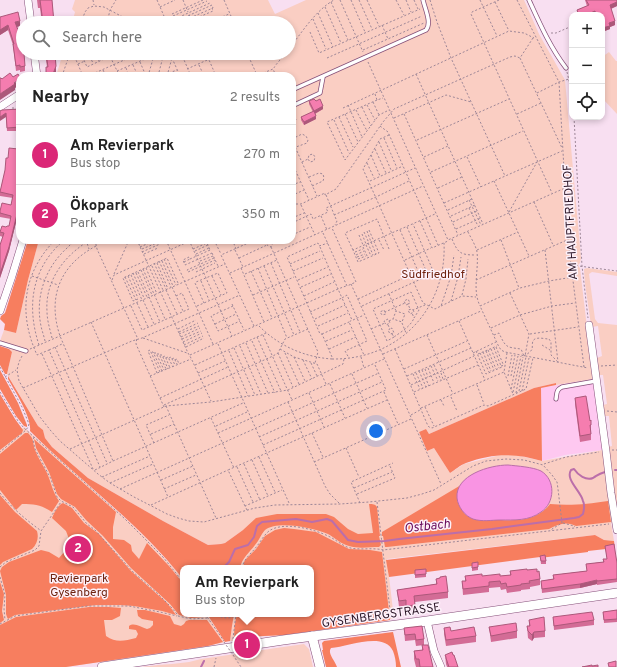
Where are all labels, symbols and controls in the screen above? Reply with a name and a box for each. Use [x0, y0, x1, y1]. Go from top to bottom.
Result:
map controls [569, 12, 605, 120]
button: + [569, 12, 605, 48]
search box [16, 16, 296, 60]
icon: search [30, 27, 52, 49]
text: Search here [62, 29, 142, 48]
button: − [569, 48, 605, 84]
button: locate [569, 84, 605, 120]
text: Nearby [32, 87, 89, 109]
text: 2 results [230, 90, 280, 106]
text: Am Revierpark [70, 137, 174, 156]
text: 1 [42, 147, 48, 163]
text: 270 m [243, 147, 280, 163]
text: Bus stop [70, 156, 120, 172]
street label: AM HAUPTFRIEDHOF [560, 163, 582, 280]
text: Ökopark [70, 197, 129, 216]
text: 2 [41, 207, 49, 223]
text: 350 m [242, 207, 280, 223]
text: Park [70, 216, 97, 232]
park label: Südfriedhof [401, 267, 465, 283]
your location [366, 421, 386, 441]
water label: Ostbach [403, 517, 451, 537]
pin: 2 [65, 534, 91, 564]
popup [180, 565, 314, 617]
park label: Revierpark Gysenberg [50, 571, 108, 601]
text: Am Revierpark [195, 574, 299, 593]
text: Bus stop [195, 593, 245, 609]
street label: GYSENBERGSTRASSE [321, 600, 442, 632]
pin: 1 [234, 630, 260, 660]

